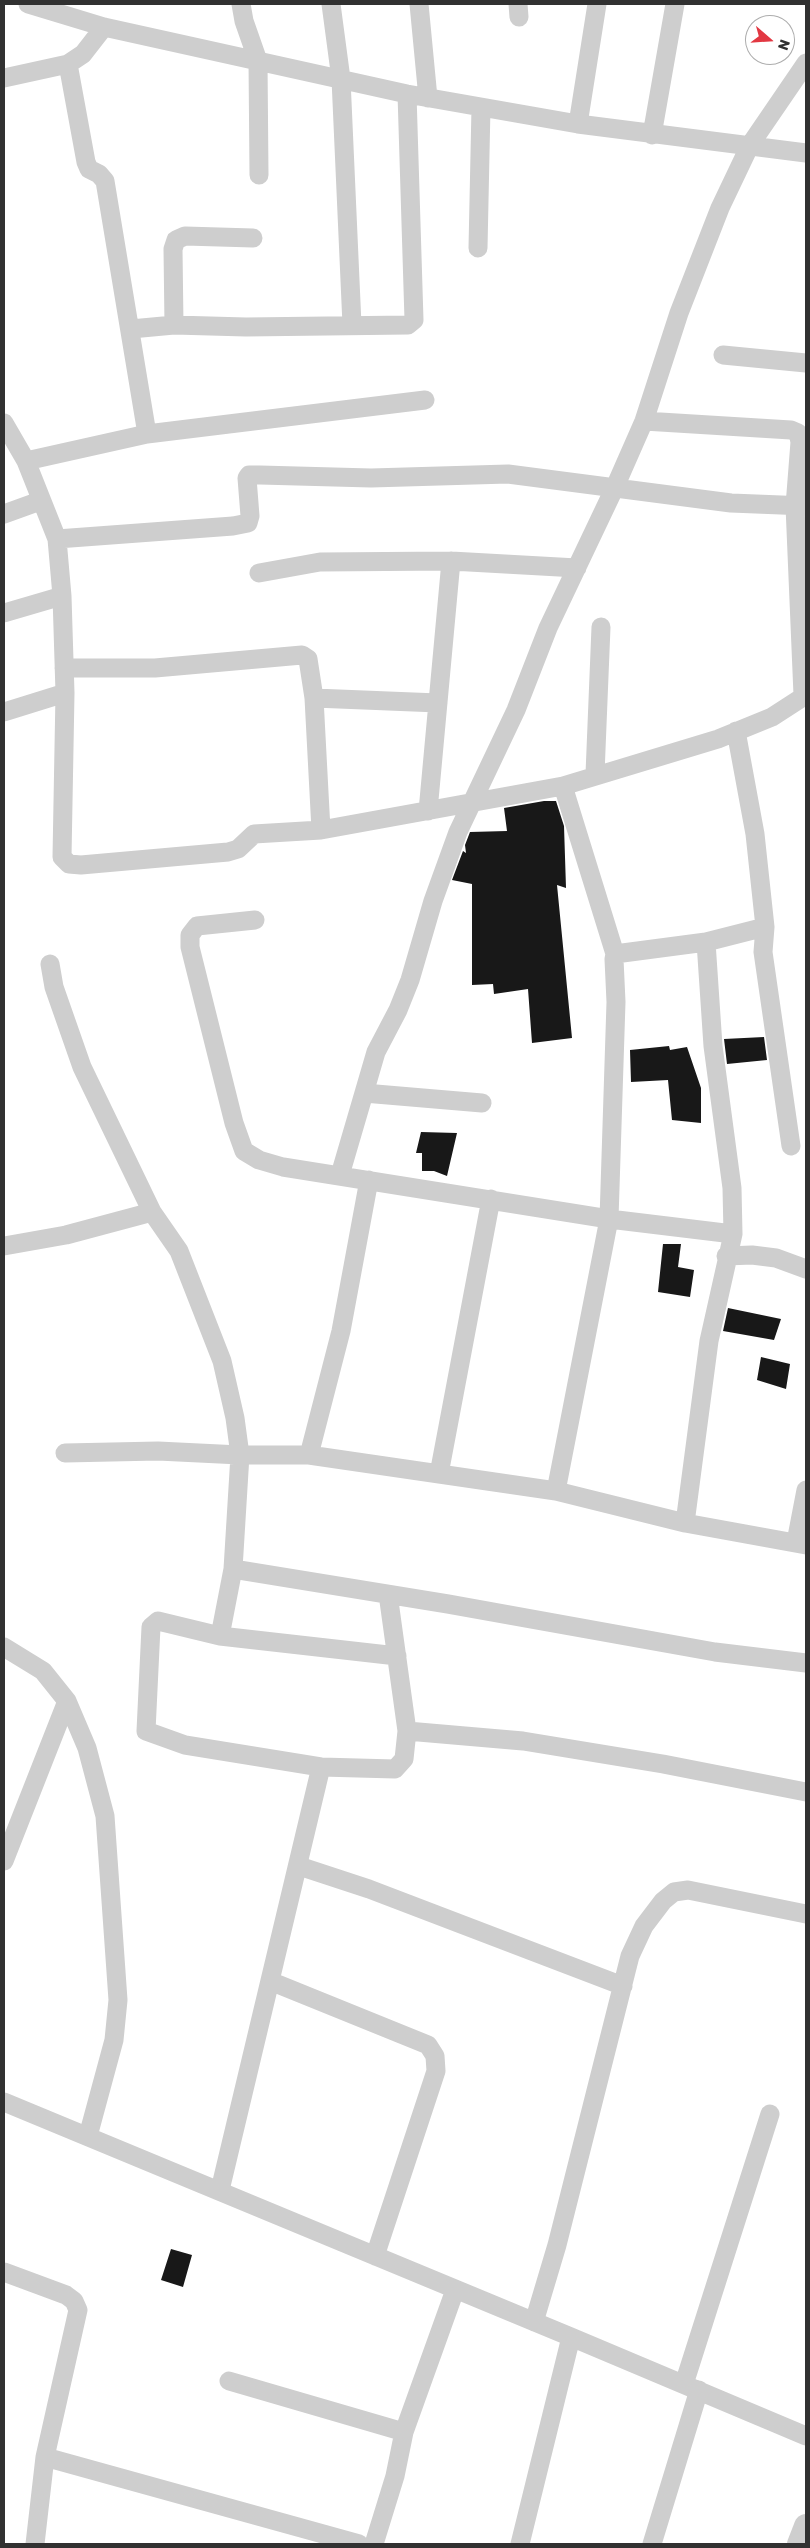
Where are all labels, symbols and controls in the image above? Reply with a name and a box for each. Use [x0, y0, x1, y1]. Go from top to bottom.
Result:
north arrow [745, 15, 795, 65]
text: N [774, 37, 793, 52]

